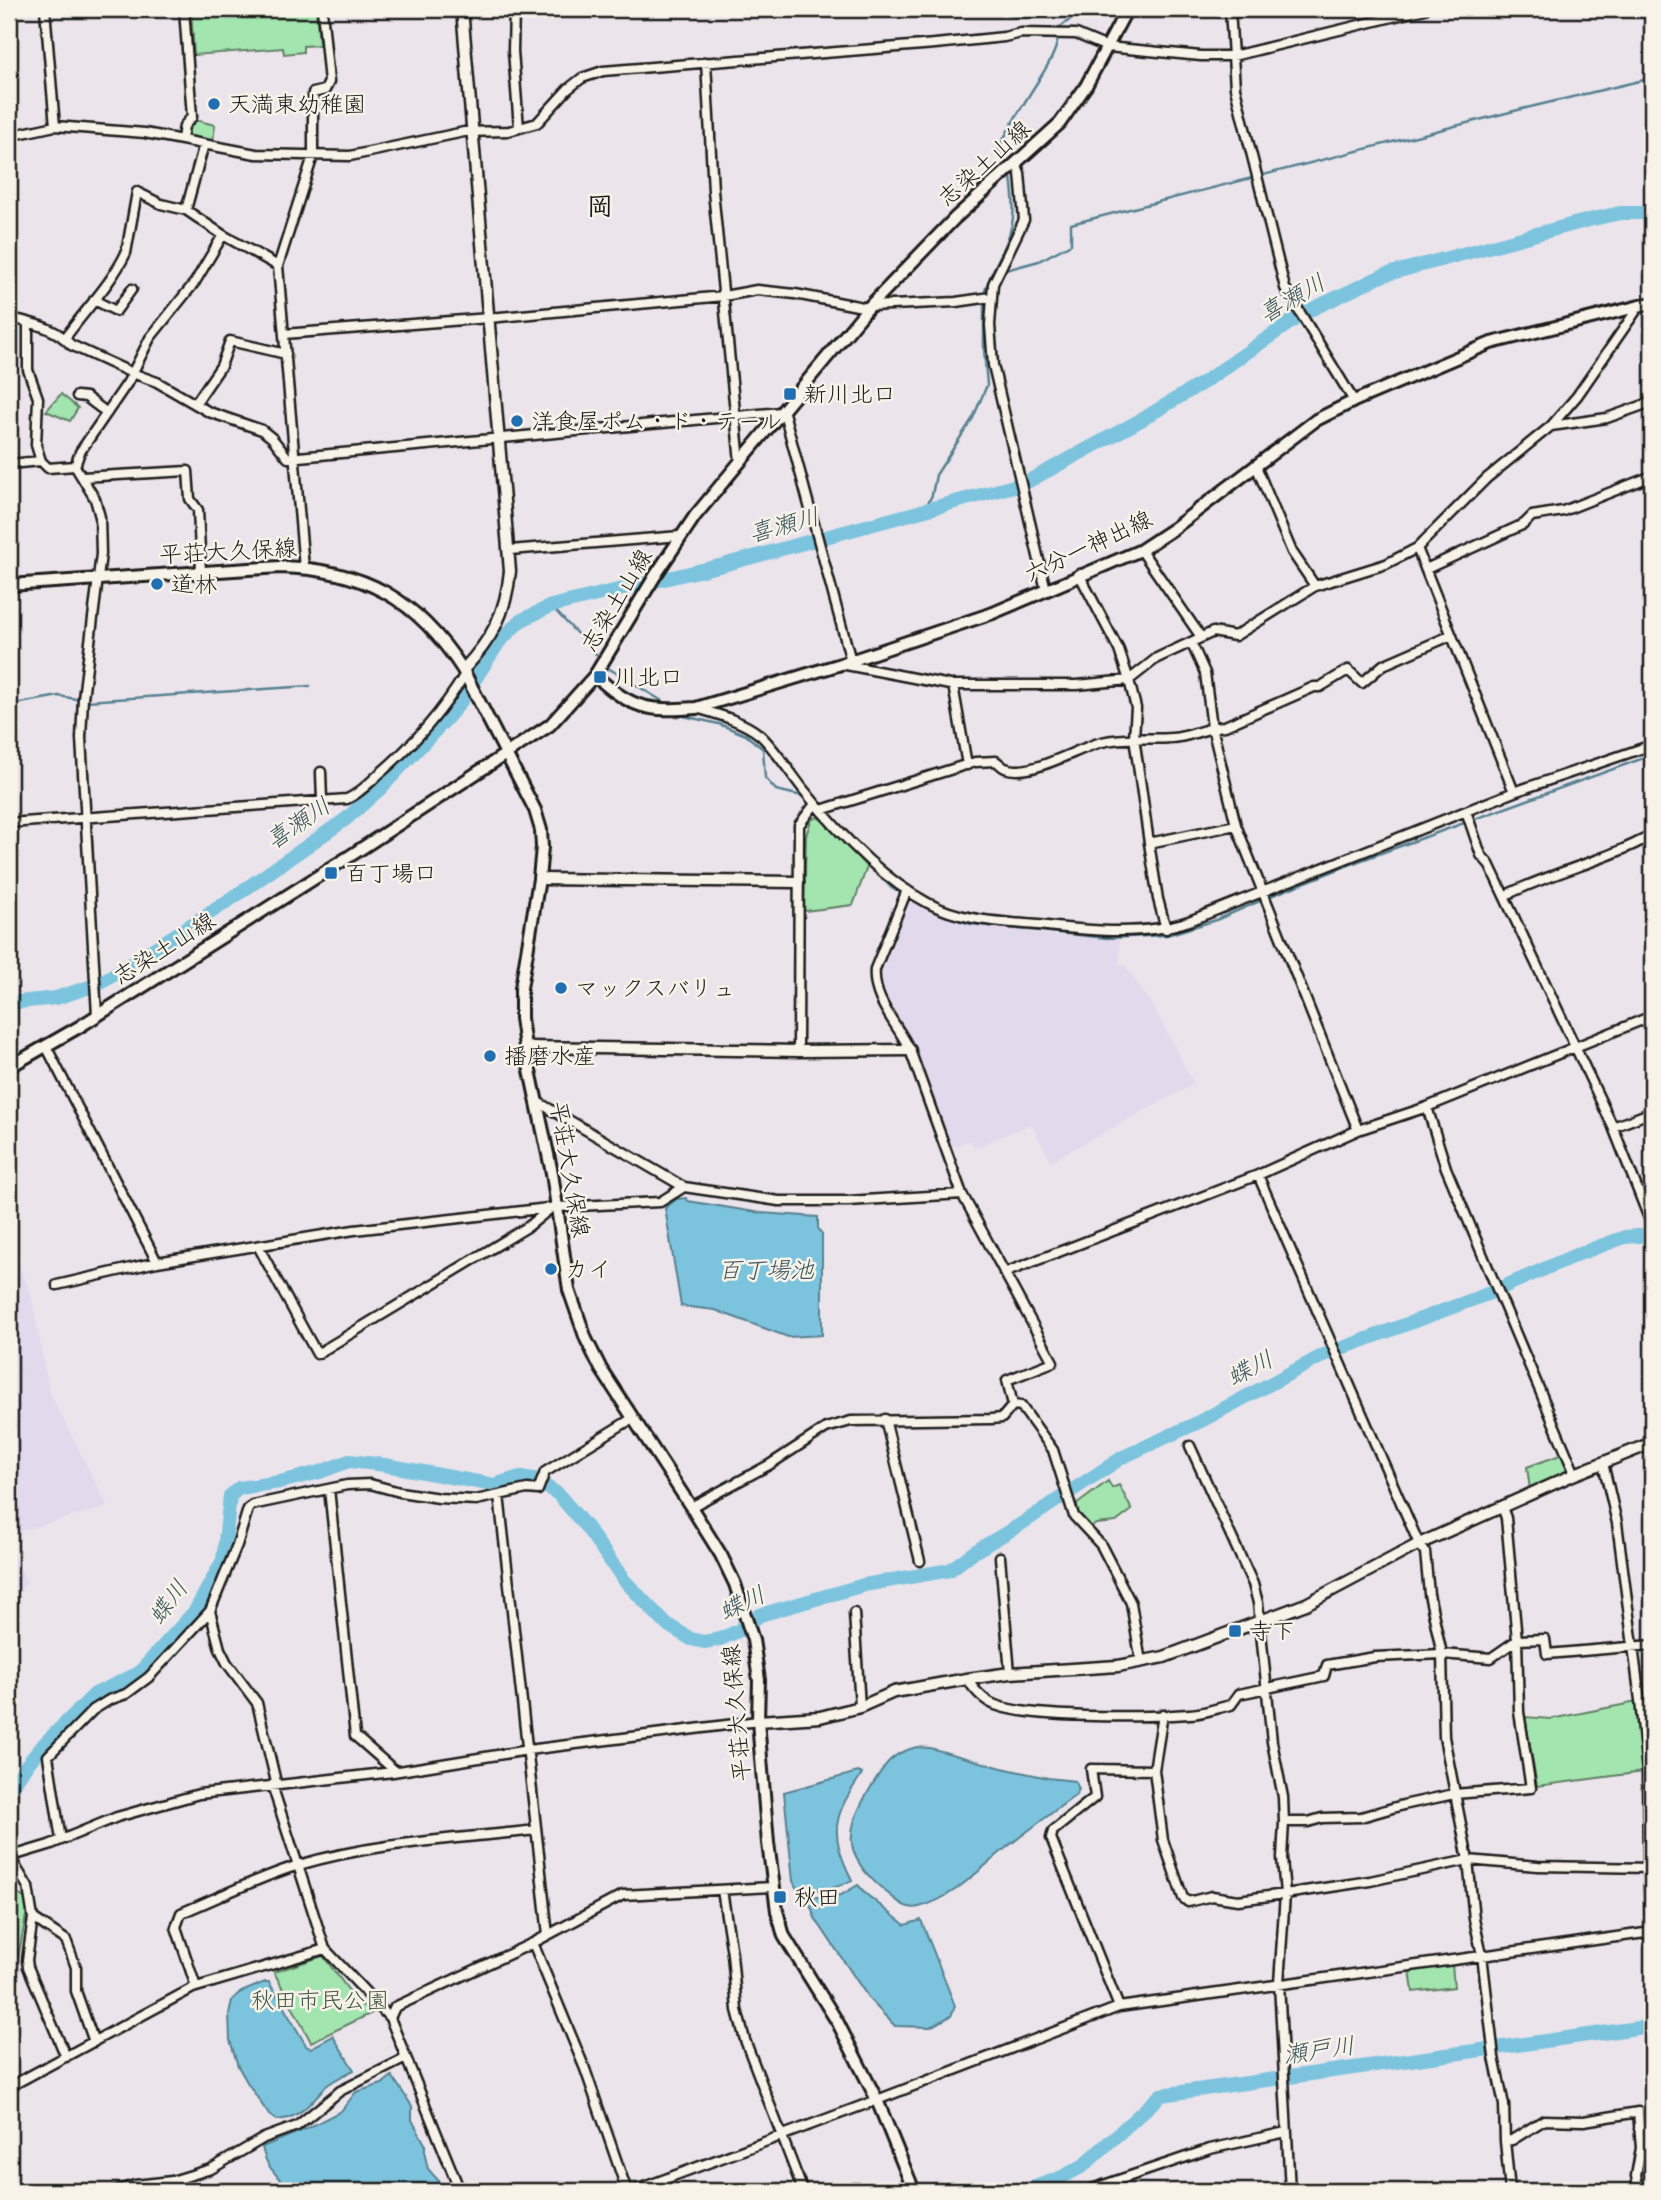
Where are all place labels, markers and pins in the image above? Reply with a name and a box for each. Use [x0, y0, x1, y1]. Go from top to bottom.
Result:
place label: 天満東幼稚園 [228, 84, 366, 125]
marker: 天満東幼稚園 [206, 96, 222, 112]
place label: 新川北口 [804, 374, 896, 415]
marker: 新川北口 [782, 386, 798, 402]
place label: 洋食屋ポム・ド・テール [531, 401, 783, 442]
marker: 洋食屋ポム・ド・テール [509, 413, 525, 429]
place label: 道林 [171, 564, 217, 605]
marker: 道林 [149, 576, 165, 592]
place label: 川北口 [614, 657, 683, 698]
marker: 川北口 [592, 669, 608, 685]
place label: 百丁場口 [345, 853, 437, 894]
marker: 百丁場口 [323, 865, 339, 881]
place label: マックスバリュ [575, 968, 736, 1009]
marker: マックスバリュ [553, 980, 569, 996]
place label: 播磨水産 [504, 1036, 596, 1077]
marker: 播磨水産 [482, 1048, 498, 1064]
place label: カイ [565, 1249, 611, 1290]
marker: カイ [543, 1261, 559, 1277]
place label: 寺下 [1249, 1611, 1295, 1652]
marker: 寺下 [1227, 1623, 1243, 1639]
place label: 秋田 [794, 1877, 840, 1918]
marker: 秋田 [772, 1889, 788, 1905]

